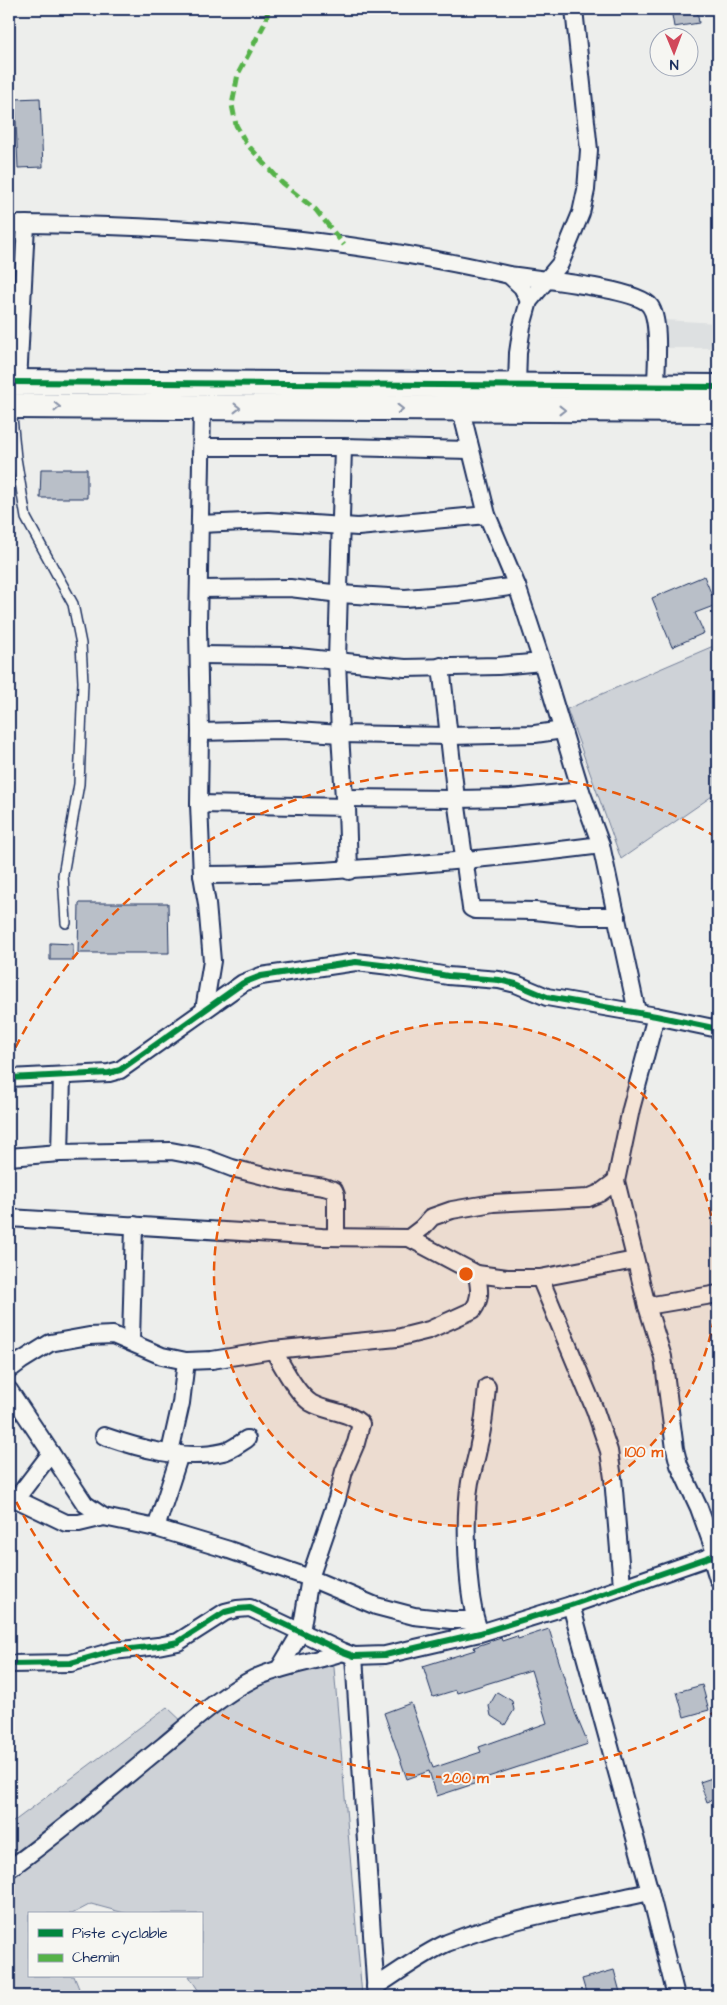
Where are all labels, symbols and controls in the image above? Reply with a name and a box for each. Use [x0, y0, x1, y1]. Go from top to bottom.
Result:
north arrow [650, 28, 700, 78]
text: N [669, 54, 679, 74]
one-way arrow [54, 402, 62, 412]
one-way arrow [234, 403, 242, 413]
one-way arrow [396, 404, 404, 414]
one-way arrow [559, 405, 567, 415]
centre of rings [457, 1265, 475, 1283]
text: 100 m [625, 1442, 664, 1463]
text: 200 m [442, 1768, 489, 1789]
legend [28, 1912, 202, 1978]
text: Piste cyclable [72, 1923, 168, 1945]
text: Chemin [72, 1947, 120, 1968]

